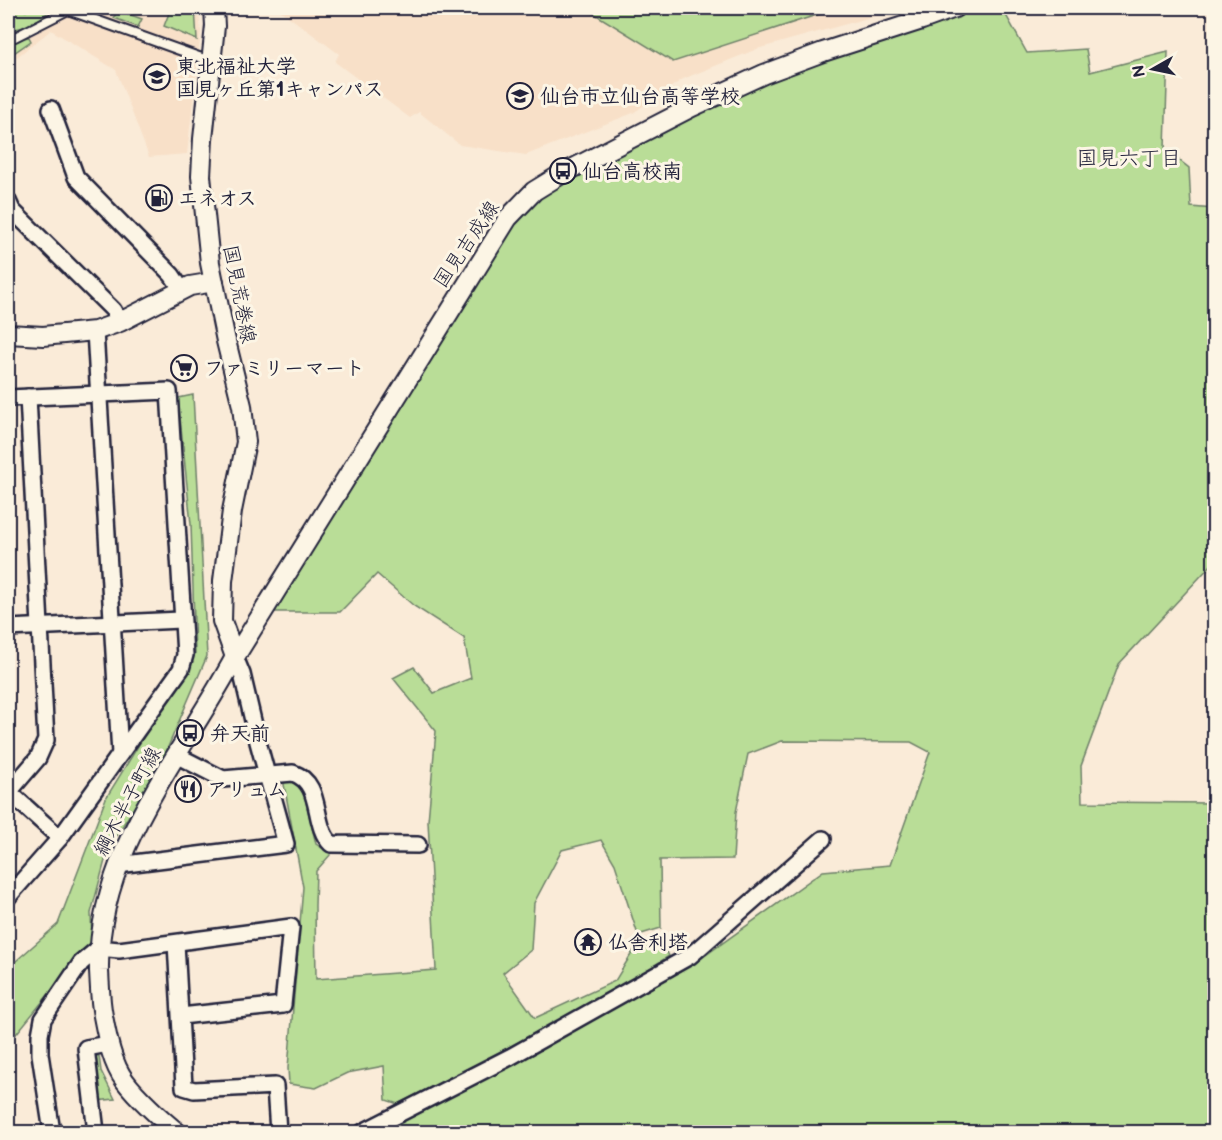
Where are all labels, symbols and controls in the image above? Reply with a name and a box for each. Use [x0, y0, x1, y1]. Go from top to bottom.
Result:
north arrow [1123, 39, 1183, 99]
place label: 東北福祉大学 国見ヶ丘第1キャンパス [176, 55, 384, 102]
school or university icon: 東北福祉大学 国見ヶ丘第1キャンパス [142, 62, 172, 92]
text: N [1129, 64, 1150, 79]
school or university icon: 仙台市立仙台高等学校 [505, 81, 535, 111]
place label: 仙台市立仙台高等学校 [540, 85, 740, 109]
district label: 国見六丁目 [1077, 146, 1182, 171]
bus stop icon: 仙台高校南 [548, 156, 578, 186]
place label: 仙台高校南 [582, 160, 682, 184]
fuel station icon: エネオス [144, 183, 174, 213]
place label: エネオス [178, 187, 257, 211]
street label: 国見吉成線 [429, 196, 505, 293]
street label: 国見荒巻線 [218, 243, 260, 346]
supermarket icon: ファミリーマート [169, 353, 199, 383]
place label: ファミリーマート [204, 357, 365, 381]
bus stop icon: 弁天前 [175, 718, 205, 748]
place label: 弁天前 [210, 722, 270, 746]
street label: 綱木半子町線 [89, 743, 167, 860]
restaurant icon: アリュム [173, 774, 203, 804]
place label: アリュム [207, 778, 287, 802]
temple icon: 仏舎利塔 [573, 927, 603, 957]
place label: 仏舎利塔 [608, 931, 688, 955]

